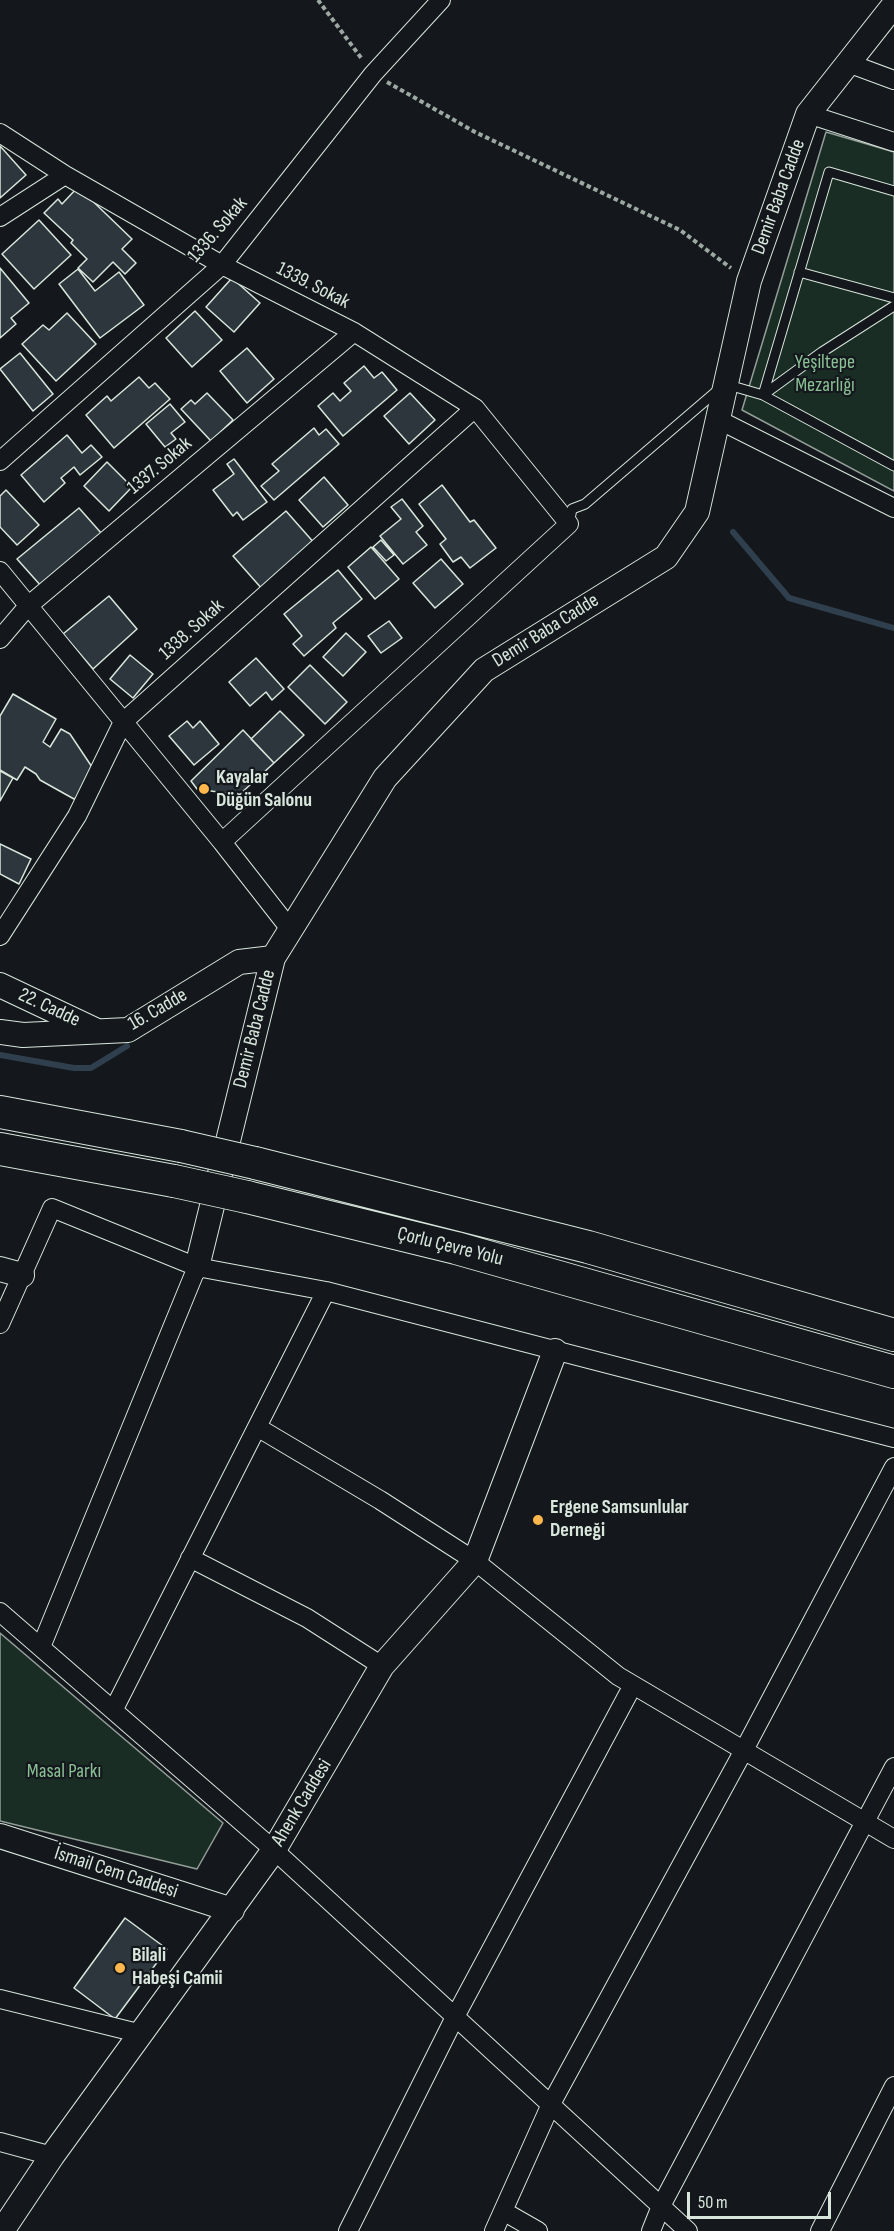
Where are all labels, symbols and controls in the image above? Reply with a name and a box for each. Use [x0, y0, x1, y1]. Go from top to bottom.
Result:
street label: Demir Baba Cadde [747, 136, 811, 258]
street label: 1336. Sokak [183, 192, 253, 268]
street label: 1339. Sokak [272, 257, 354, 315]
park label: Yeşiltepe Mezarlığı [795, 351, 855, 398]
street label: 1337. Sokak [123, 432, 197, 500]
street label: Demir Baba Cadde [488, 589, 604, 673]
street label: 1338. Sokak [155, 595, 229, 665]
place label: Kayalar Düğün Salonu [216, 766, 312, 813]
marker: Kayalar Düğün Salonu [197, 782, 211, 796]
street label: Demir Baba Cadde [229, 967, 281, 1091]
street label: 22. Cadde [14, 983, 84, 1033]
street label: 16. Cadde [124, 984, 192, 1036]
street label: Çorlu Çevre Yolu [395, 1222, 505, 1272]
place label: Ergene Samsunlular Derneği [550, 1496, 689, 1543]
marker: Ergene Samsunlular Derneği [531, 1513, 545, 1527]
street label: Ahenk Caddesi [267, 1755, 337, 1851]
park label: Masal Parkı [27, 1760, 101, 1784]
street label: İsmail Cem Caddesi [51, 1842, 181, 1904]
place label: Bilali Habeşi Camii [132, 1944, 223, 1991]
marker: Bilali Habeşi Camii [113, 1961, 127, 1975]
scale bar [690, 2180, 834, 2218]
text: 50 m [698, 2192, 728, 2213]

